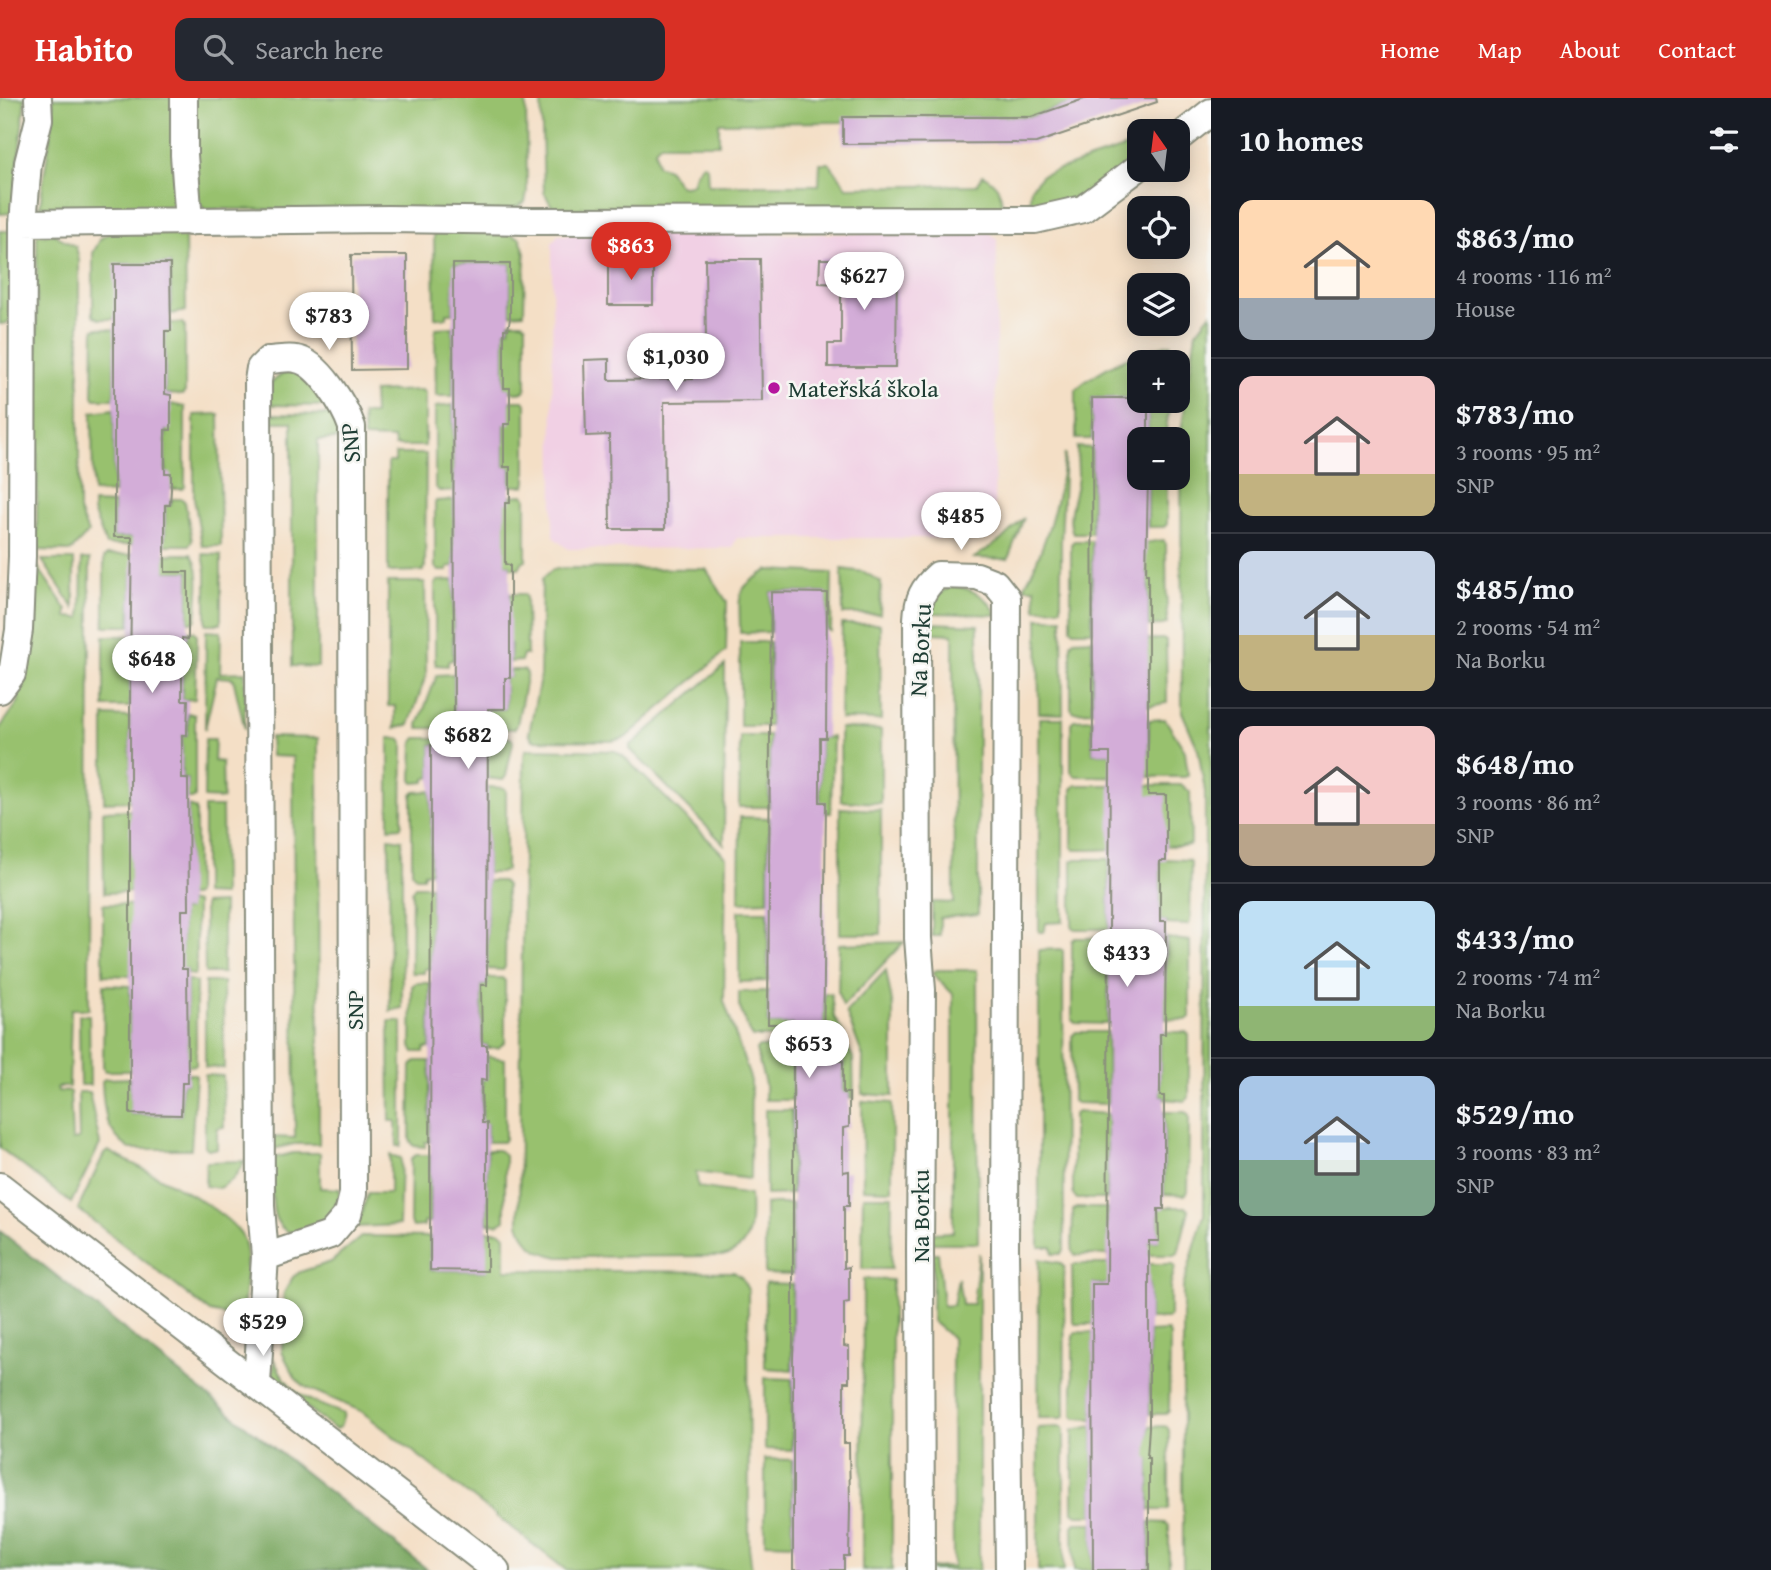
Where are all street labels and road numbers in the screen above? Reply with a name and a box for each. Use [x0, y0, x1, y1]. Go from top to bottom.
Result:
street label: SNP [331, 421, 369, 465]
street label: Na Borku [900, 603, 940, 697]
street label: SNP [337, 990, 372, 1030]
street label: Na Borku [903, 1169, 938, 1263]

